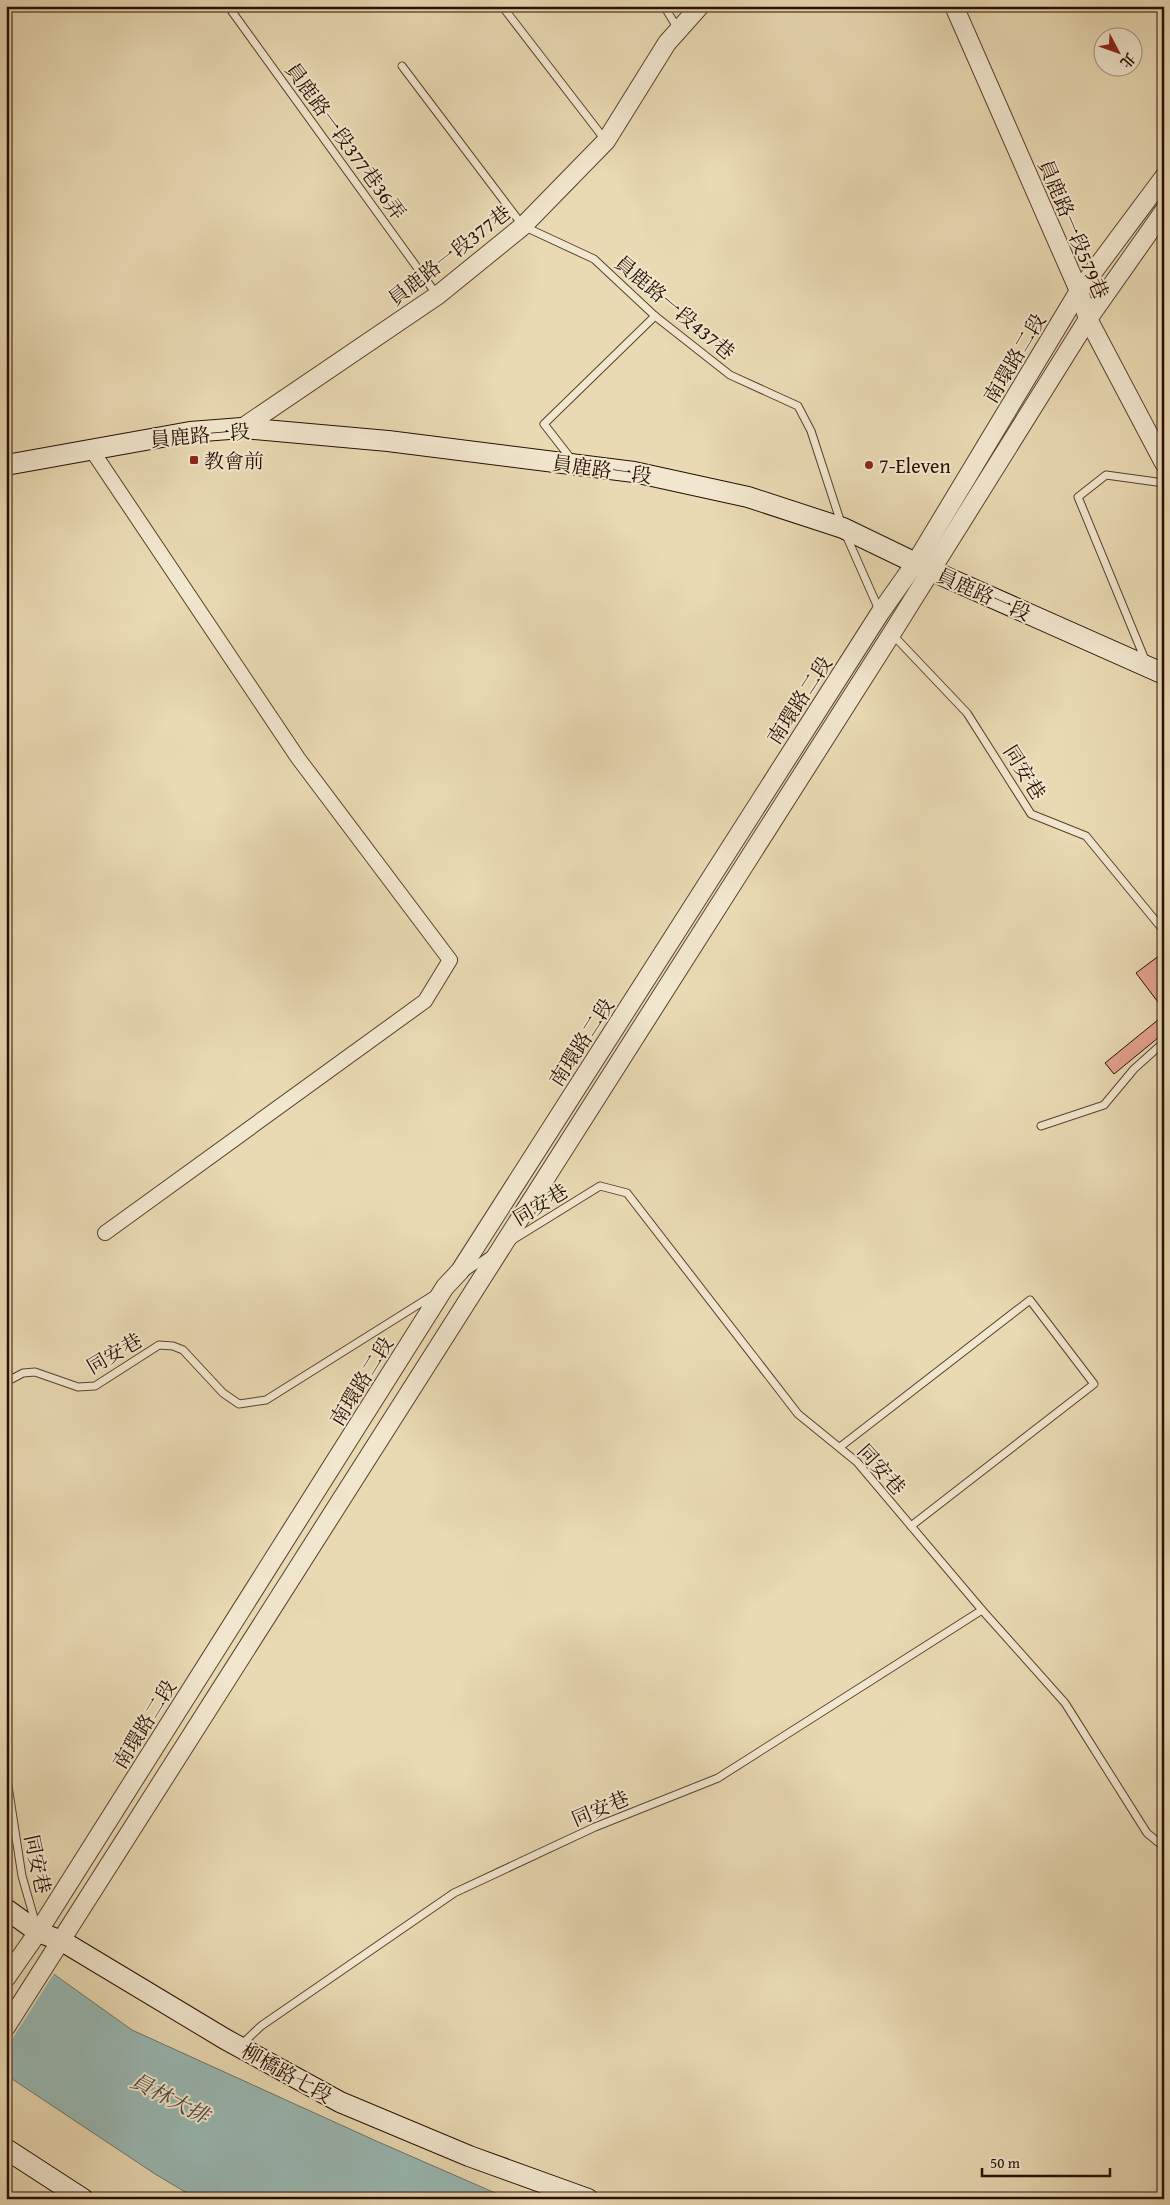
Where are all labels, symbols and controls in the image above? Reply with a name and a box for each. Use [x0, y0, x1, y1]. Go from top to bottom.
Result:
north arrow [1092, 28, 1142, 78]
text: 北 [1116, 49, 1140, 72]
street label: 員鹿路一段377巷36弄 [279, 56, 413, 226]
street label: 員鹿路一段579巷 [1032, 155, 1116, 303]
street label: 員鹿路一段377巷 [381, 198, 517, 312]
street label: 員鹿路一段437巷 [609, 248, 741, 366]
street label: 南環路二段 [976, 308, 1052, 408]
street label: 員鹿路一段 [149, 416, 251, 454]
place label: 教會前 [204, 446, 264, 475]
street label: 員鹿路一段 [550, 448, 654, 490]
place label: 7-Eleven [879, 451, 951, 480]
marker: 教會前 [188, 454, 200, 466]
marker: 7-Eleven [863, 459, 875, 471]
street label: 員鹿路一段 [932, 560, 1036, 628]
street label: 南環路二段 [760, 650, 838, 750]
street label: 同安巷 [997, 739, 1053, 805]
street label: 南環路二段 [542, 992, 620, 1092]
street label: 同安巷 [507, 1176, 573, 1232]
street label: 同安巷 [81, 1325, 147, 1381]
street label: 南環路二段 [322, 1331, 400, 1431]
street label: 同安巷 [851, 1437, 913, 1501]
street label: 南環路二段 [105, 1674, 183, 1774]
street label: 同安巷 [567, 1783, 633, 1833]
street label: 同安巷 [18, 1832, 58, 1896]
street label: 柳橋路七段 [236, 2036, 338, 2110]
water label: 員林大排 [126, 2065, 217, 2132]
scale bar [982, 2145, 1110, 2177]
text: 50 m [990, 2152, 1021, 2173]

